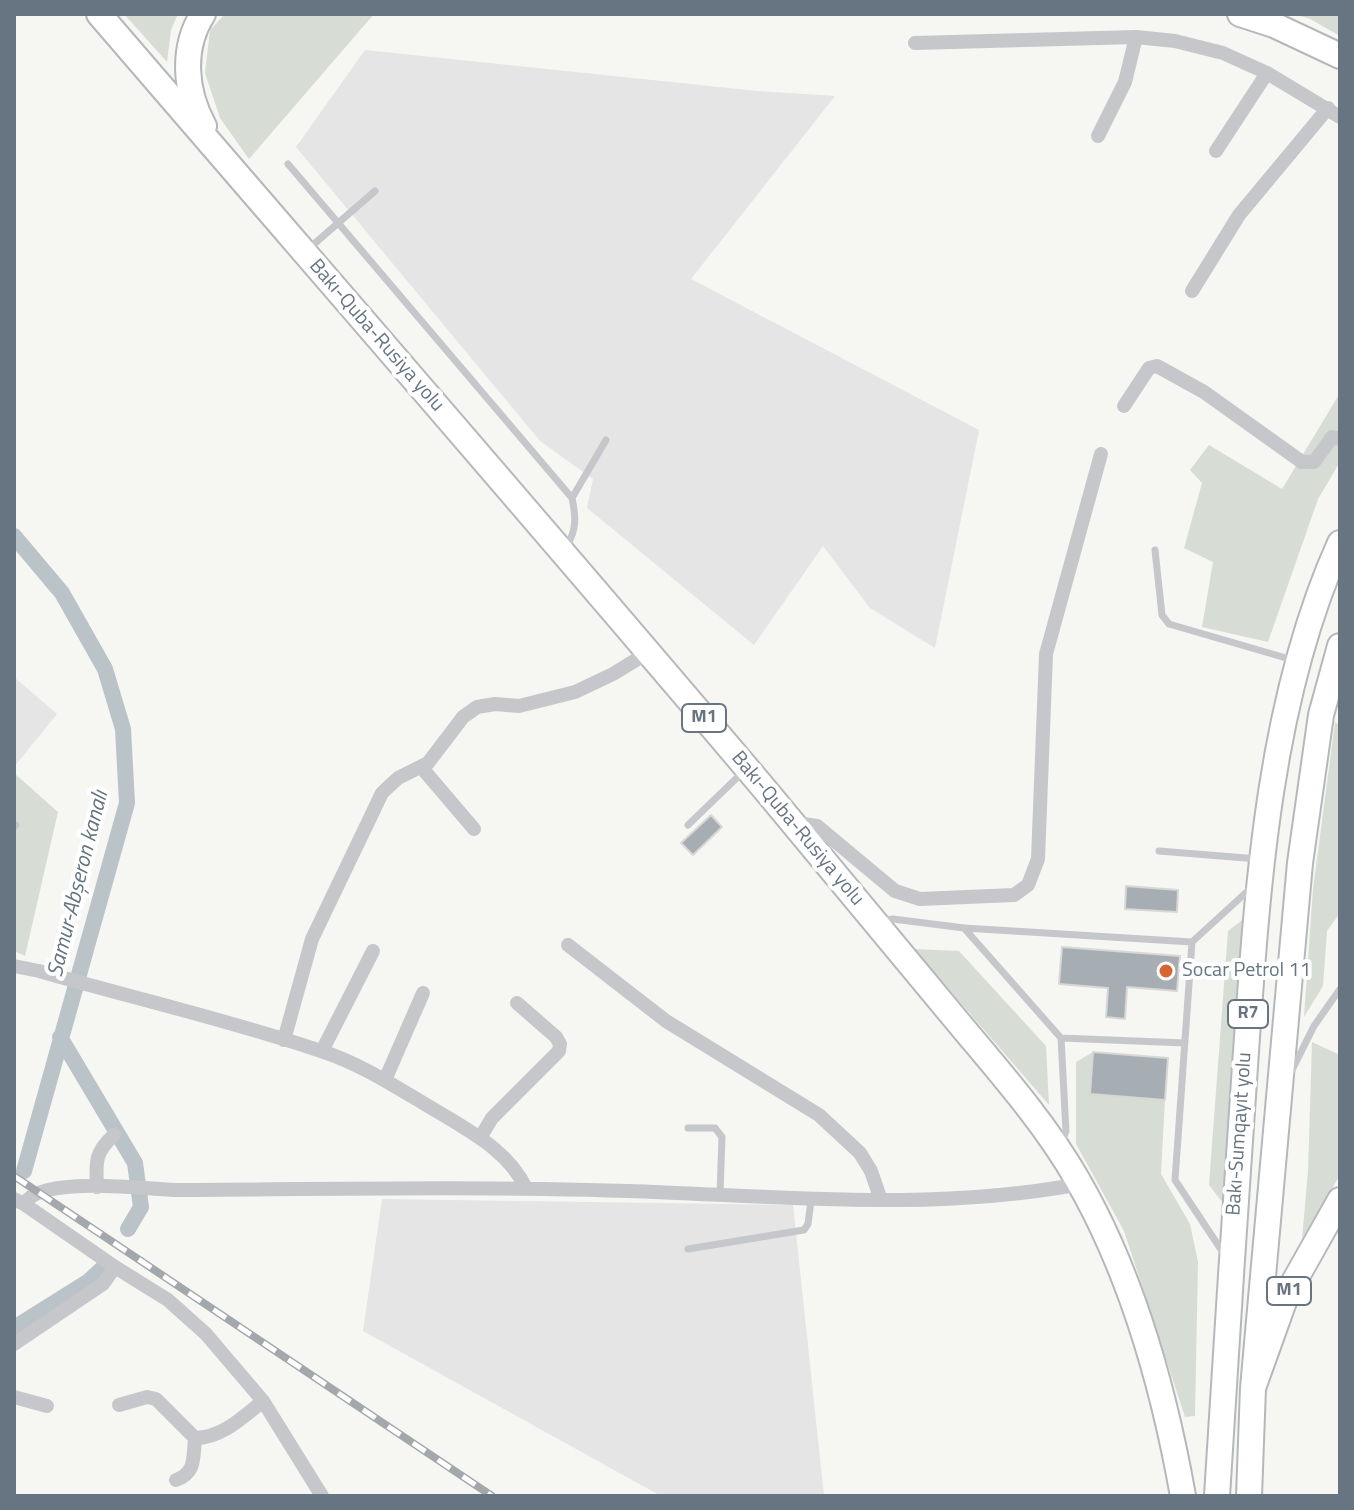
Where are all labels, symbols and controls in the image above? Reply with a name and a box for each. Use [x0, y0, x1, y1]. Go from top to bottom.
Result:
street label: Bakı-Quba-Rusiya yolu [303, 255, 449, 417]
road number: M1 [682, 704, 726, 732]
street label: Bakı-Quba-Rusiya yolu [725, 747, 869, 911]
water label: Samur-Abşeron kanalı [43, 788, 115, 980]
place label: Socar Petrol 11 [1182, 959, 1311, 983]
marker: Socar Petrol 11 [1157, 962, 1175, 980]
road number: R7 [1228, 1000, 1268, 1028]
street label: Bakı-Sumqayıt yolu [1222, 1051, 1258, 1217]
road number: M1 [1267, 1277, 1311, 1305]

